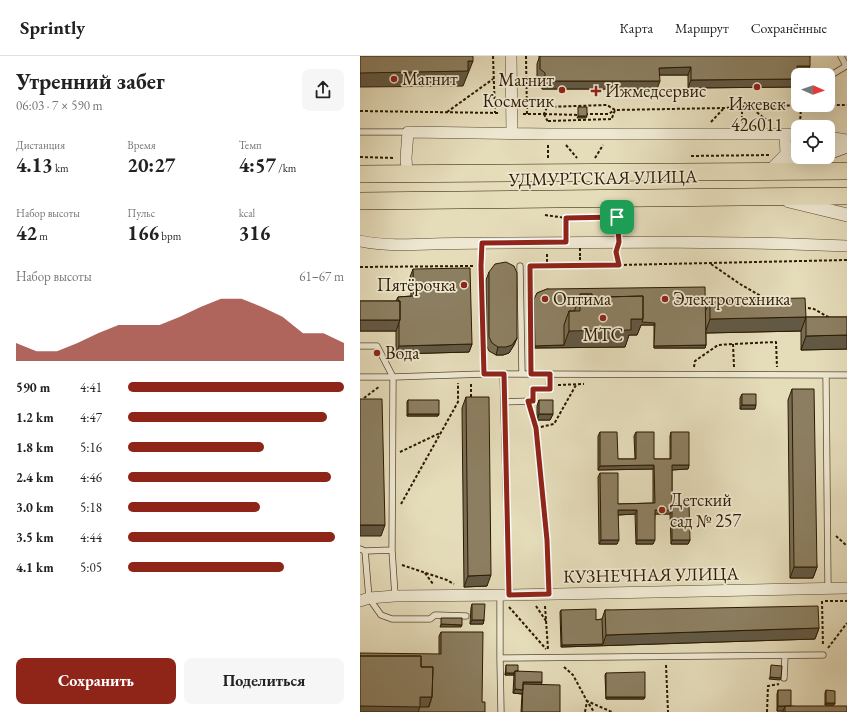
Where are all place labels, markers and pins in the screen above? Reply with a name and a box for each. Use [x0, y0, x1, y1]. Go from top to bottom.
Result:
place label: Магнит [402, 67, 458, 90]
place label: Магнит Косметик [482, 68, 555, 112]
marker: Магнит [389, 74, 399, 84]
place label: Ижмедсервис [605, 79, 706, 102]
marker: Ижевск 426011 [752, 82, 762, 92]
marker: Магнит Косметик [557, 85, 567, 95]
marker: Ижмедсервис [590, 85, 602, 97]
place label: Ижевск 426011 [728, 92, 786, 136]
pin [600, 200, 634, 234]
place label: Пятёрочка [377, 273, 457, 296]
marker: Пятёрочка [459, 280, 469, 290]
place label: Оптима [553, 287, 612, 310]
place label: Электротехника [673, 287, 791, 310]
marker: Оптима [540, 294, 550, 304]
marker: Электротехника [660, 294, 670, 304]
marker: МТС [598, 313, 608, 323]
place label: МТС [583, 323, 623, 346]
place label: Вода [385, 341, 420, 364]
marker: Вода [372, 348, 382, 358]
place label: Детский сад № 257 [670, 488, 742, 532]
marker: Детский сад № 257 [657, 505, 667, 515]

